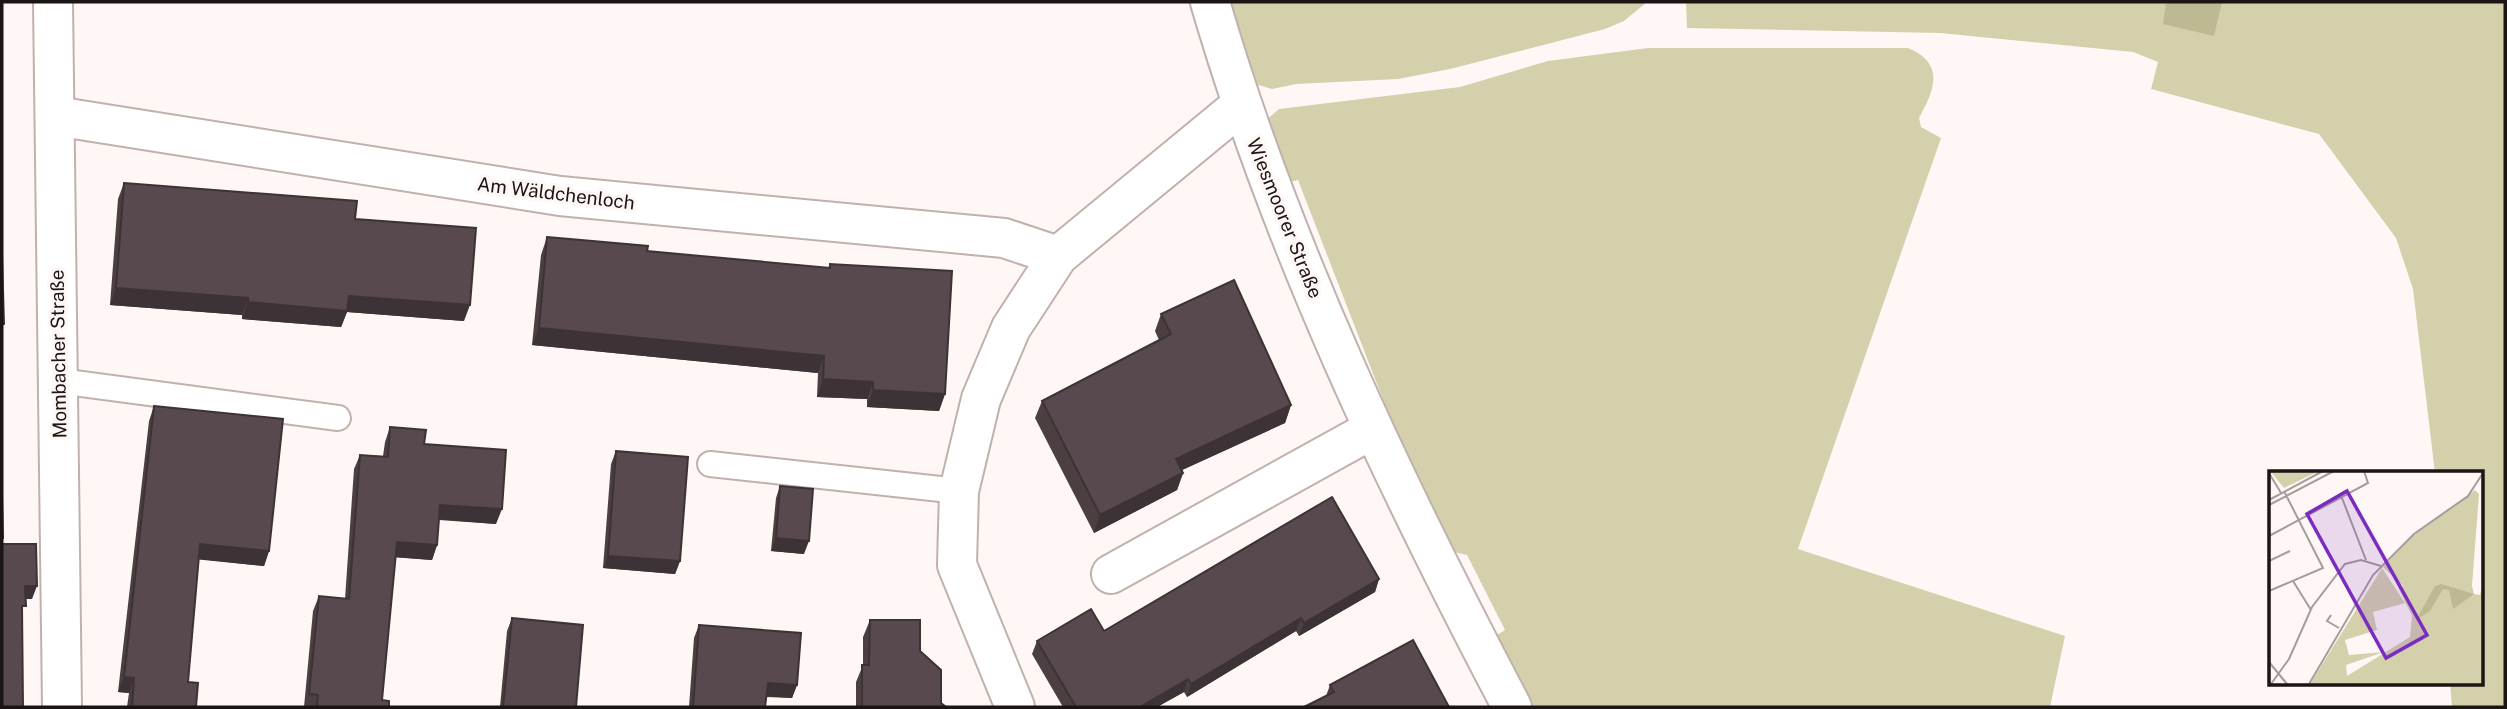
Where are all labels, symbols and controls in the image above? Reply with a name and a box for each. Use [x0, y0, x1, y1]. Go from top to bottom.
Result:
street label: Wiesmoorer Straße [1243, 135, 1327, 301]
street label: Am Wäldchenloch [476, 172, 636, 214]
street label: Mombacher Straße [46, 269, 70, 439]
inset map [2269, 471, 2482, 684]

